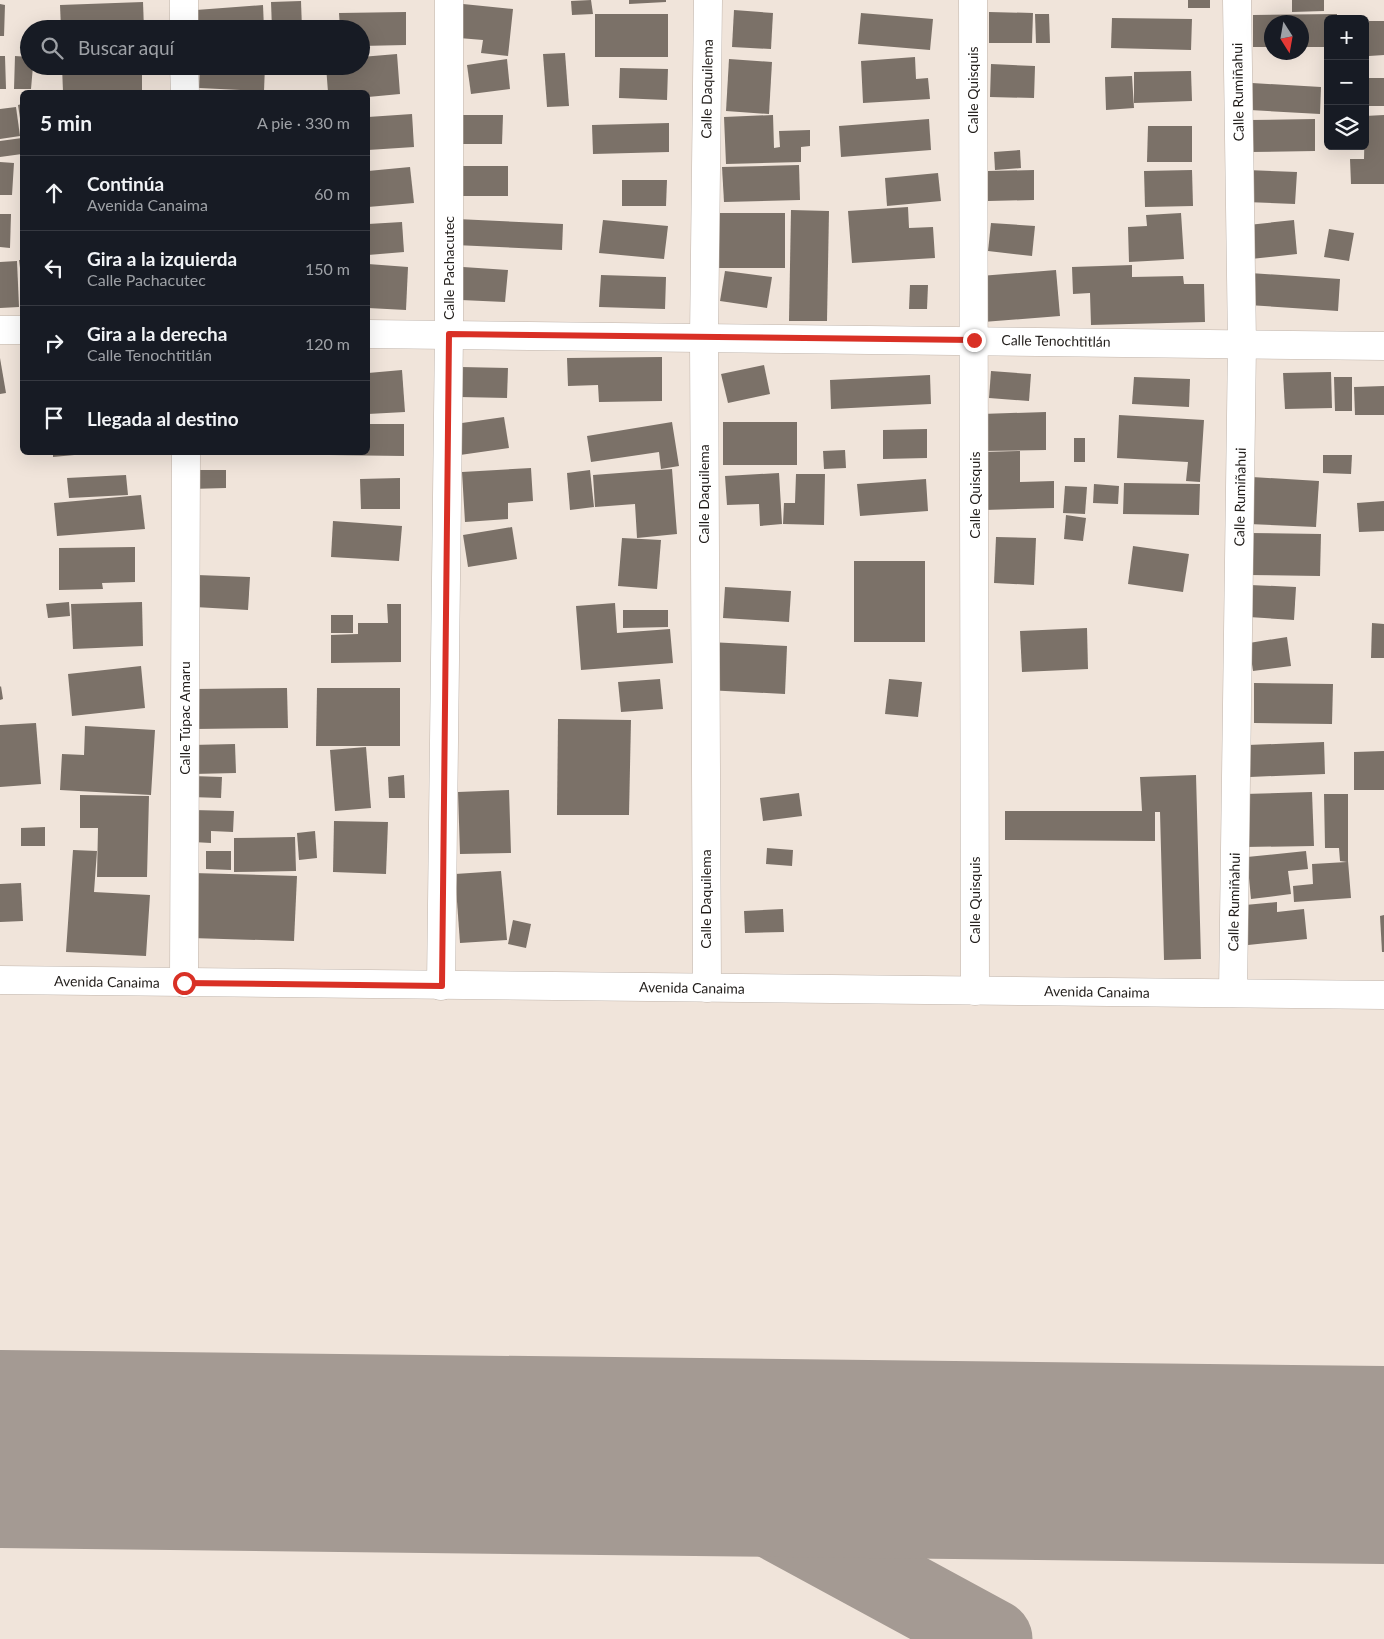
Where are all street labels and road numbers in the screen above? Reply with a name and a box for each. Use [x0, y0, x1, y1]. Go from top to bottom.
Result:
street label: Calle Daquilema [697, 39, 716, 139]
street label: Calle Rumiñahui [1228, 42, 1247, 142]
street label: Calle Quisquis [964, 46, 981, 134]
street label: Calle Pachacutec [440, 216, 457, 320]
street label: Calle Tenochtitlán [1001, 331, 1111, 350]
street label: Calle Daquilema [695, 444, 712, 544]
street label: Calle Rumiñahui [1230, 447, 1249, 547]
street label: Calle Quisquis [966, 451, 983, 539]
street label: Calle Túpac Amaru [176, 661, 193, 775]
street label: Calle Daquilema [697, 849, 714, 949]
street label: Calle Rumiñahui [1224, 852, 1243, 952]
street label: Calle Quisquis [966, 856, 983, 944]
street label: Avenida Canaima [54, 972, 160, 991]
street label: Avenida Canaima [639, 978, 745, 997]
street label: Avenida Canaima [1044, 982, 1150, 1001]

